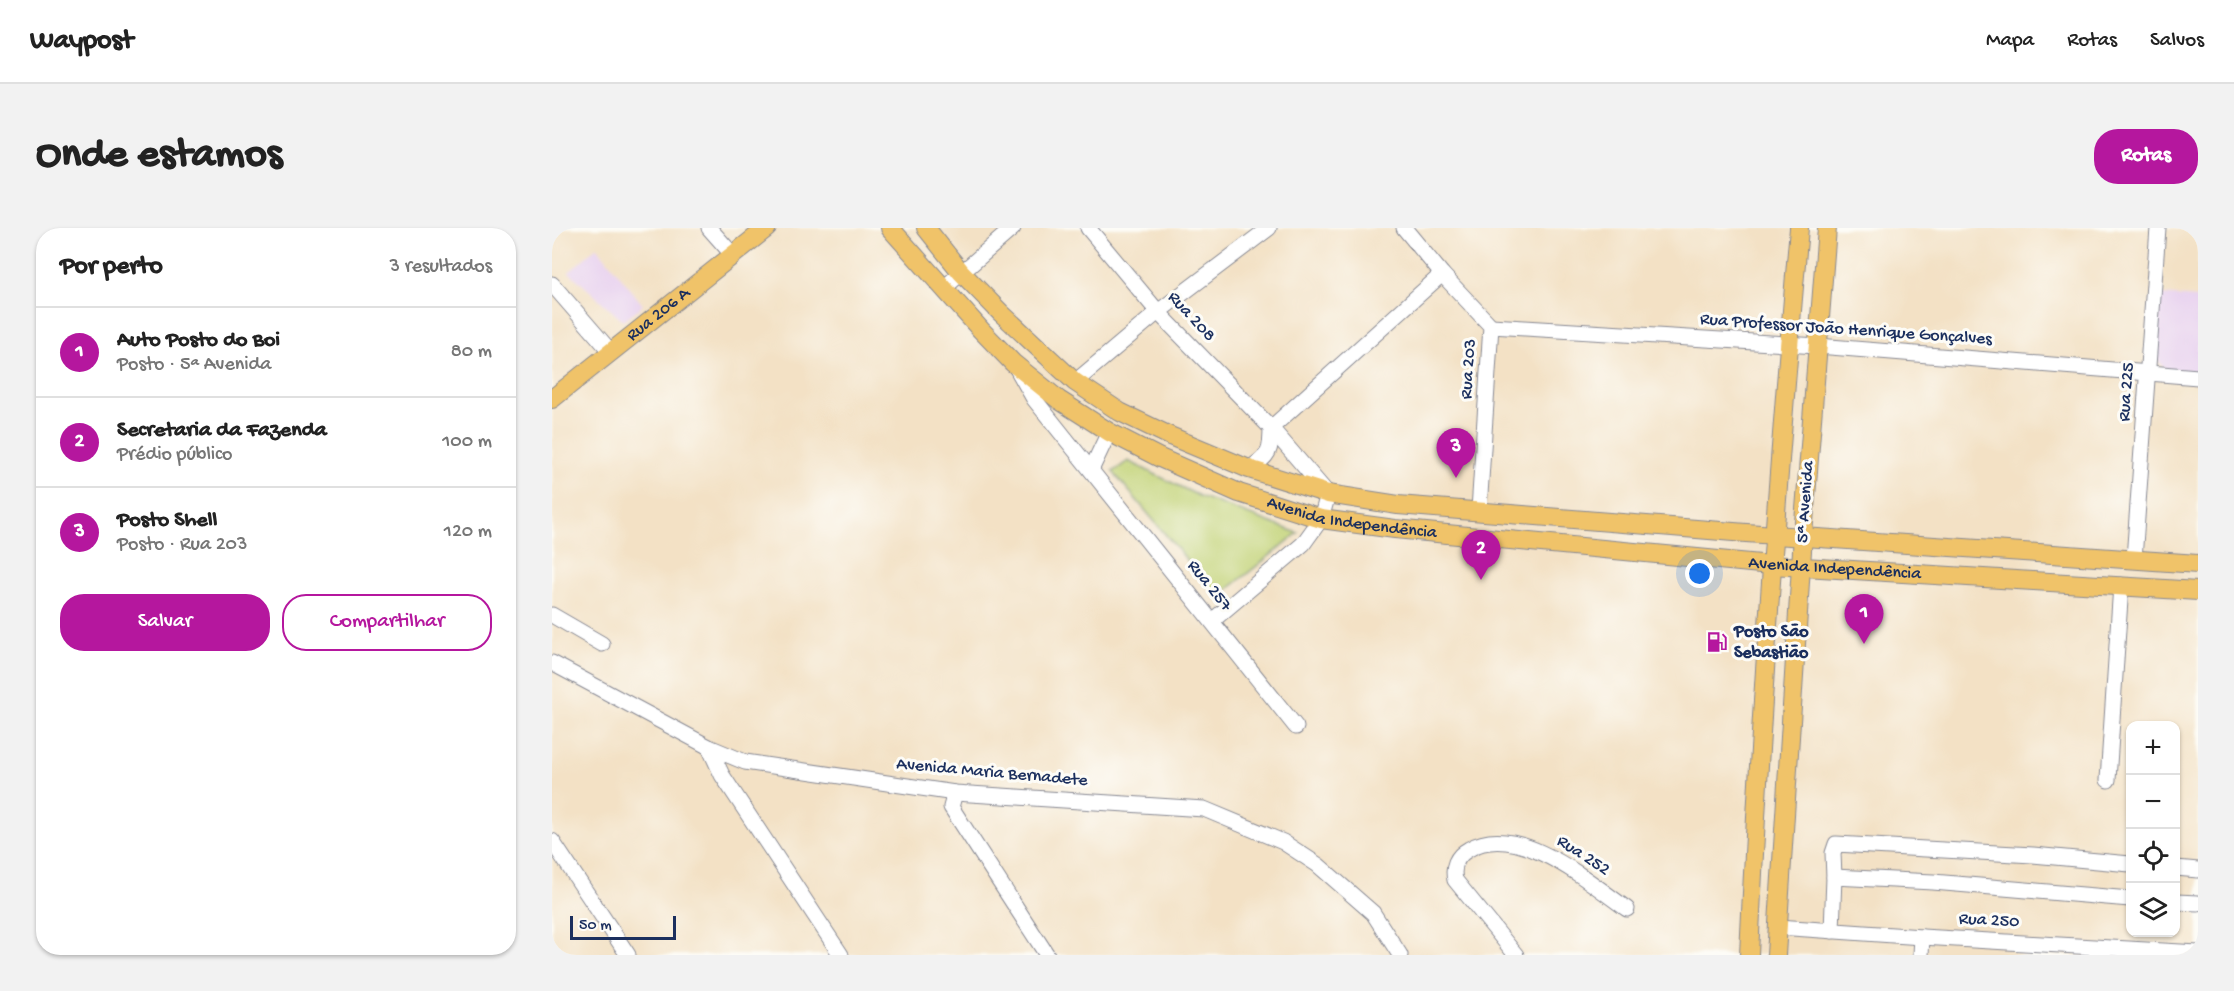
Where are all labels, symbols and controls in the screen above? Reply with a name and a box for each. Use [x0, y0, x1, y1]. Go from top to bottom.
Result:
text: Waypost [30, 25, 133, 58]
text: Mapa [1986, 29, 2034, 54]
text: Rotas [2067, 29, 2117, 54]
text: Salvos [2150, 29, 2204, 54]
button: Rotas [2094, 129, 2198, 184]
text: Onde estamos [36, 132, 282, 181]
text: Por perto [60, 252, 163, 283]
text: 3 resultados [390, 256, 492, 279]
street label: Rua 206 A [622, 282, 695, 346]
street label: Rua 208 [1163, 288, 1220, 347]
street label: Rua Professor João Henrique Gonçalves [1699, 309, 1994, 351]
text: Auto Posto do Boi [117, 328, 280, 354]
street label: Rua 203 [1456, 338, 1482, 400]
text: 1 [75, 341, 84, 364]
text: 80 m [451, 341, 492, 364]
text: Posto · 5ª Avenida [117, 354, 271, 377]
street label: Rua 225 [2114, 362, 2140, 422]
text: Secretaria da Fazenda [117, 418, 327, 444]
pin: 3 [1436, 428, 1476, 478]
text: 2 [75, 431, 84, 454]
text: 100 m [442, 431, 492, 454]
text: Prédio público [117, 444, 232, 467]
street label: 5ª Avenida [1793, 459, 1819, 544]
street label: Avenida Independência [1264, 492, 1439, 544]
text: Posto Shell [117, 508, 217, 534]
text: 3 [74, 521, 85, 544]
text: 120 m [444, 521, 492, 544]
pin: 2 [1462, 530, 1500, 580]
text: Posto · Rua 203 [117, 534, 247, 557]
street label: Avenida Independência [1747, 552, 1923, 585]
street label: Rua 257 [1182, 556, 1236, 616]
your location [1685, 559, 1714, 588]
button: Salvar [60, 594, 270, 651]
button: Compartilhar [282, 594, 492, 651]
pin: 1 [1844, 594, 1884, 644]
place label: Posto São Sebastião [1733, 622, 1809, 664]
fuel station icon: Posto São Sebastião [1705, 630, 1729, 654]
map controls [2126, 721, 2180, 937]
button: + [2126, 721, 2180, 775]
street label: Avenida Maria Bernadete [895, 754, 1089, 792]
button: − [2126, 775, 2180, 829]
button: locate [2126, 829, 2180, 883]
street label: Rua 252 [1552, 831, 1614, 881]
button: layers [2126, 883, 2180, 937]
street label: Rua 250 [1958, 909, 2020, 933]
scale bar [570, 913, 676, 940]
text: 50 m [579, 917, 612, 936]

